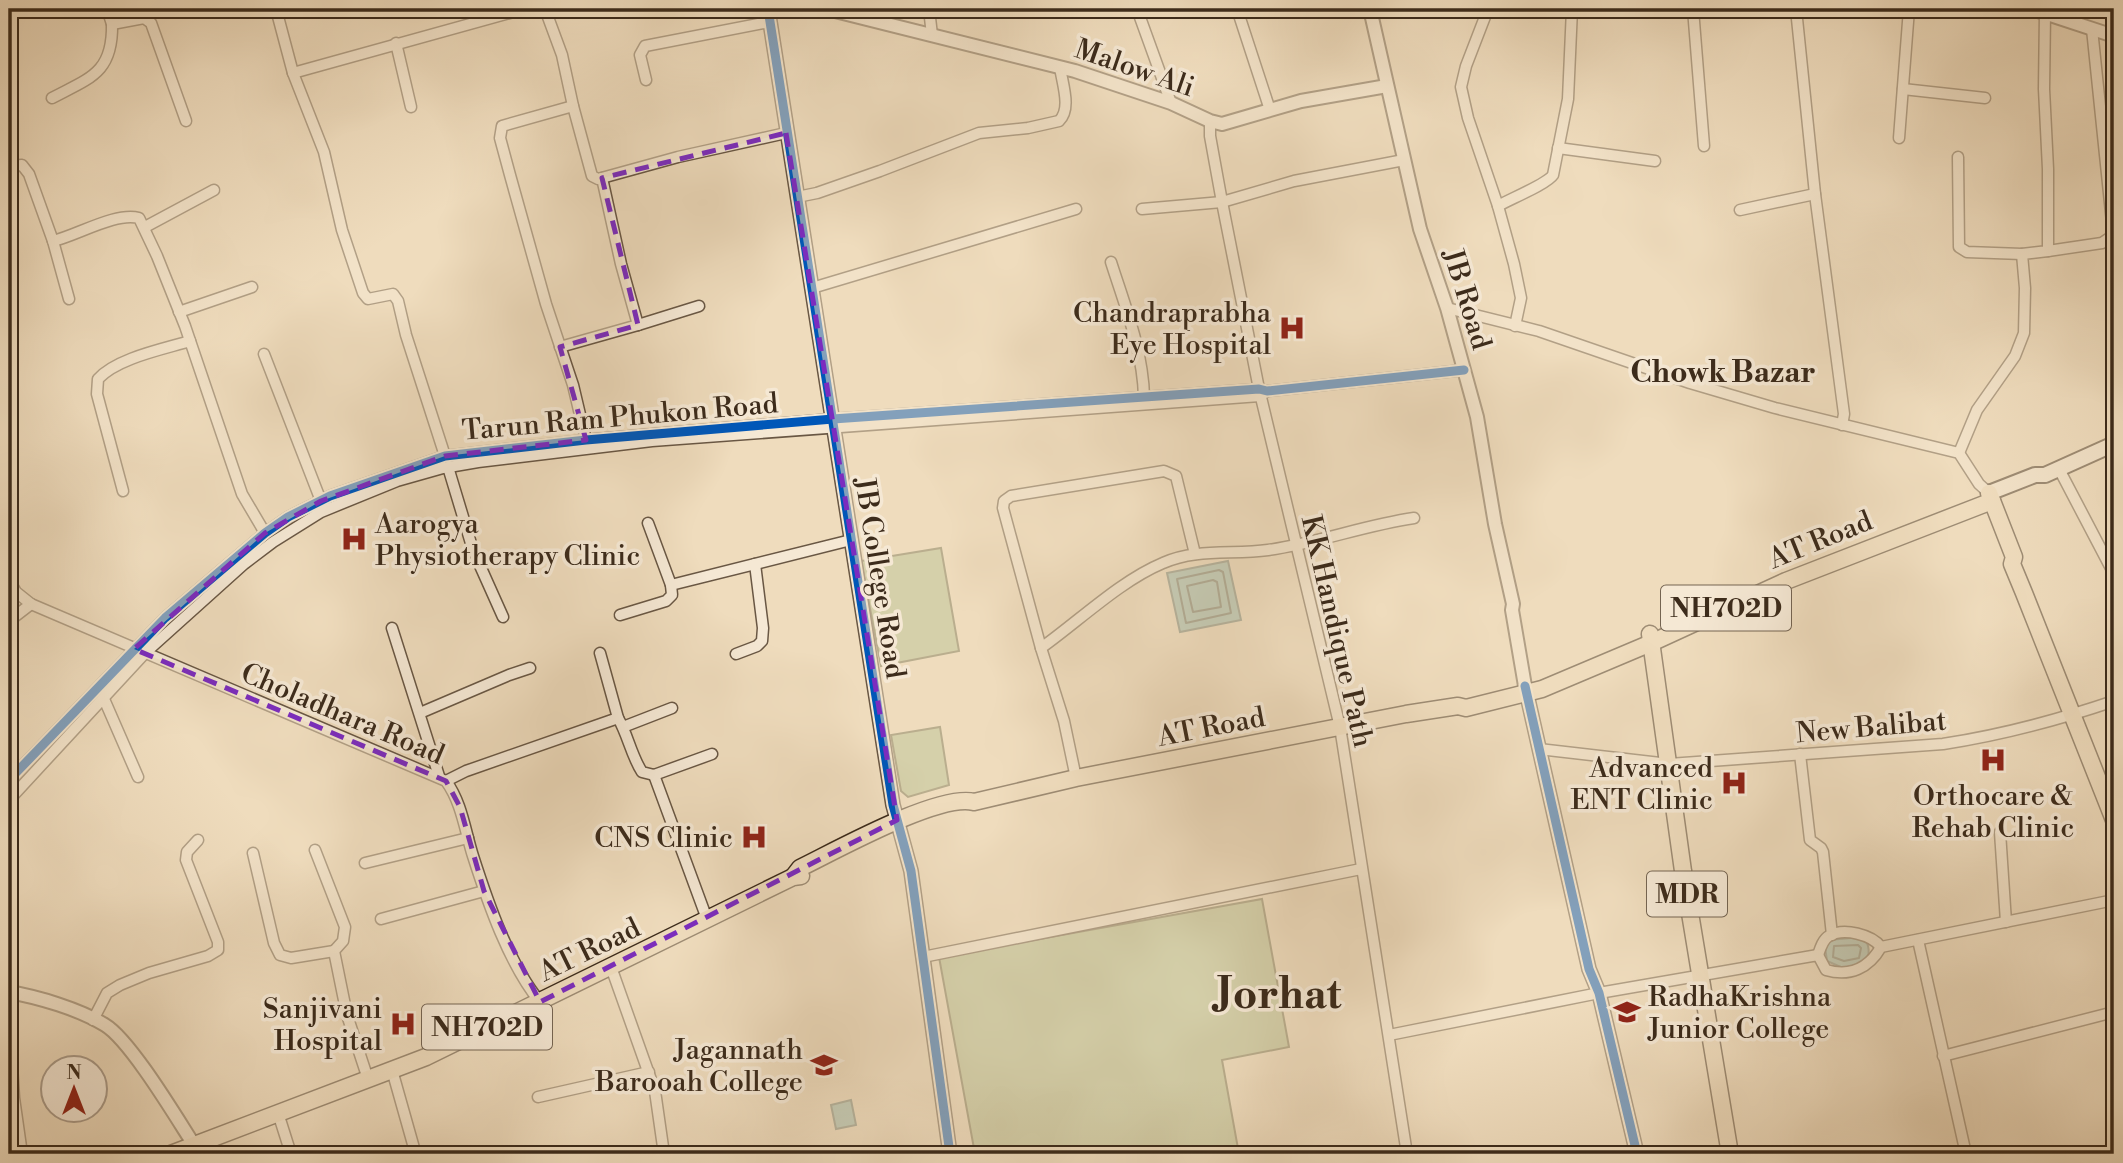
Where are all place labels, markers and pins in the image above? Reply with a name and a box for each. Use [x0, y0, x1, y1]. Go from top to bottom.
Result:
place label: Chandraprabha Eye Hospital [1073, 296, 1272, 363]
hospital icon: Chandraprabha Eye Hospital [1277, 313, 1307, 343]
place label: Aarogya Physiotherapy Clinic [374, 507, 640, 574]
hospital icon: Aarogya Physiotherapy Clinic [339, 524, 369, 554]
hospital icon: Orthocare & Rehab Clinic [1978, 745, 2008, 775]
place label: Advanced ENT Clinic [1570, 751, 1713, 818]
hospital icon: Advanced ENT Clinic [1719, 768, 1749, 798]
place label: Orthocare & Rehab Clinic [1912, 779, 2074, 846]
place label: CNS Clinic [594, 821, 733, 856]
hospital icon: CNS Clinic [739, 822, 769, 852]
place label: RadhaKrishna Junior College [1647, 980, 1832, 1047]
place label: Sanjivani Hospital [263, 992, 382, 1059]
school or university icon: RadhaKrishna Junior College [1612, 997, 1642, 1027]
hospital icon: Sanjivani Hospital [388, 1009, 418, 1039]
place label: Jagannath Barooah College [594, 1033, 803, 1100]
school or university icon: Jagannath Barooah College [809, 1050, 839, 1080]

